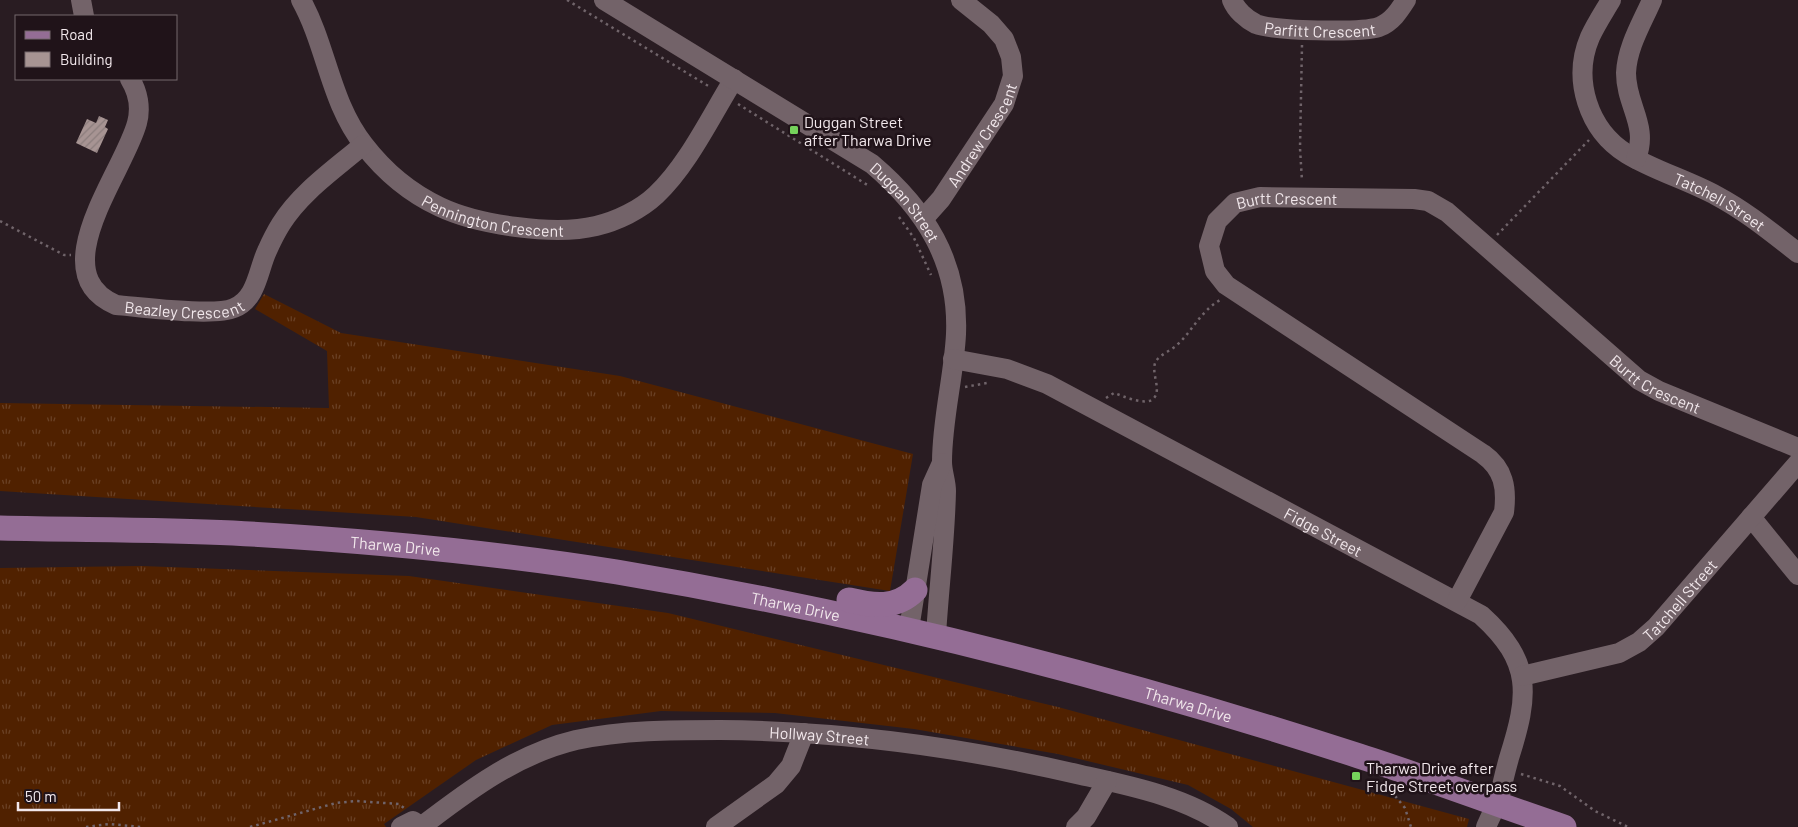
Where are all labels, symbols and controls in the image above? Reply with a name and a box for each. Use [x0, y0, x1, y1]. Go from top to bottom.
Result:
legend [15, 15, 178, 80]
street label: Parfitt Crescent [1263, 17, 1377, 40]
text: Road [60, 25, 93, 43]
text: Building [60, 50, 113, 68]
street label: Andrew Crescent [943, 80, 1020, 190]
place label: Duggan Street after Tharwa Drive [804, 112, 932, 149]
marker: Duggan Street after Tharwa Drive [788, 124, 800, 136]
street label: Duggan Street [867, 158, 944, 245]
street label: Tatchell Street [1671, 168, 1769, 234]
street label: Burtt Crescent [1234, 187, 1338, 212]
street label: Pennington Crescent [419, 190, 564, 239]
street label: Beazley Crescent [124, 295, 248, 321]
street label: Burtt Crescent [1607, 350, 1704, 417]
street label: Fidge Street [1281, 503, 1366, 560]
street label: Tharwa Drive [350, 531, 442, 559]
street label: Tatchell Street [1638, 555, 1720, 644]
street label: Tharwa Drive [749, 587, 842, 624]
street label: Tharwa Drive [1142, 682, 1235, 725]
street label: Hollway Street [769, 722, 870, 748]
place label: Tharwa Drive after Fidge Street overpass [1366, 758, 1517, 795]
marker: Tharwa Drive after Fidge Street overpass [1350, 770, 1362, 782]
scale bar [18, 780, 119, 812]
text: 50 m [25, 787, 57, 805]

